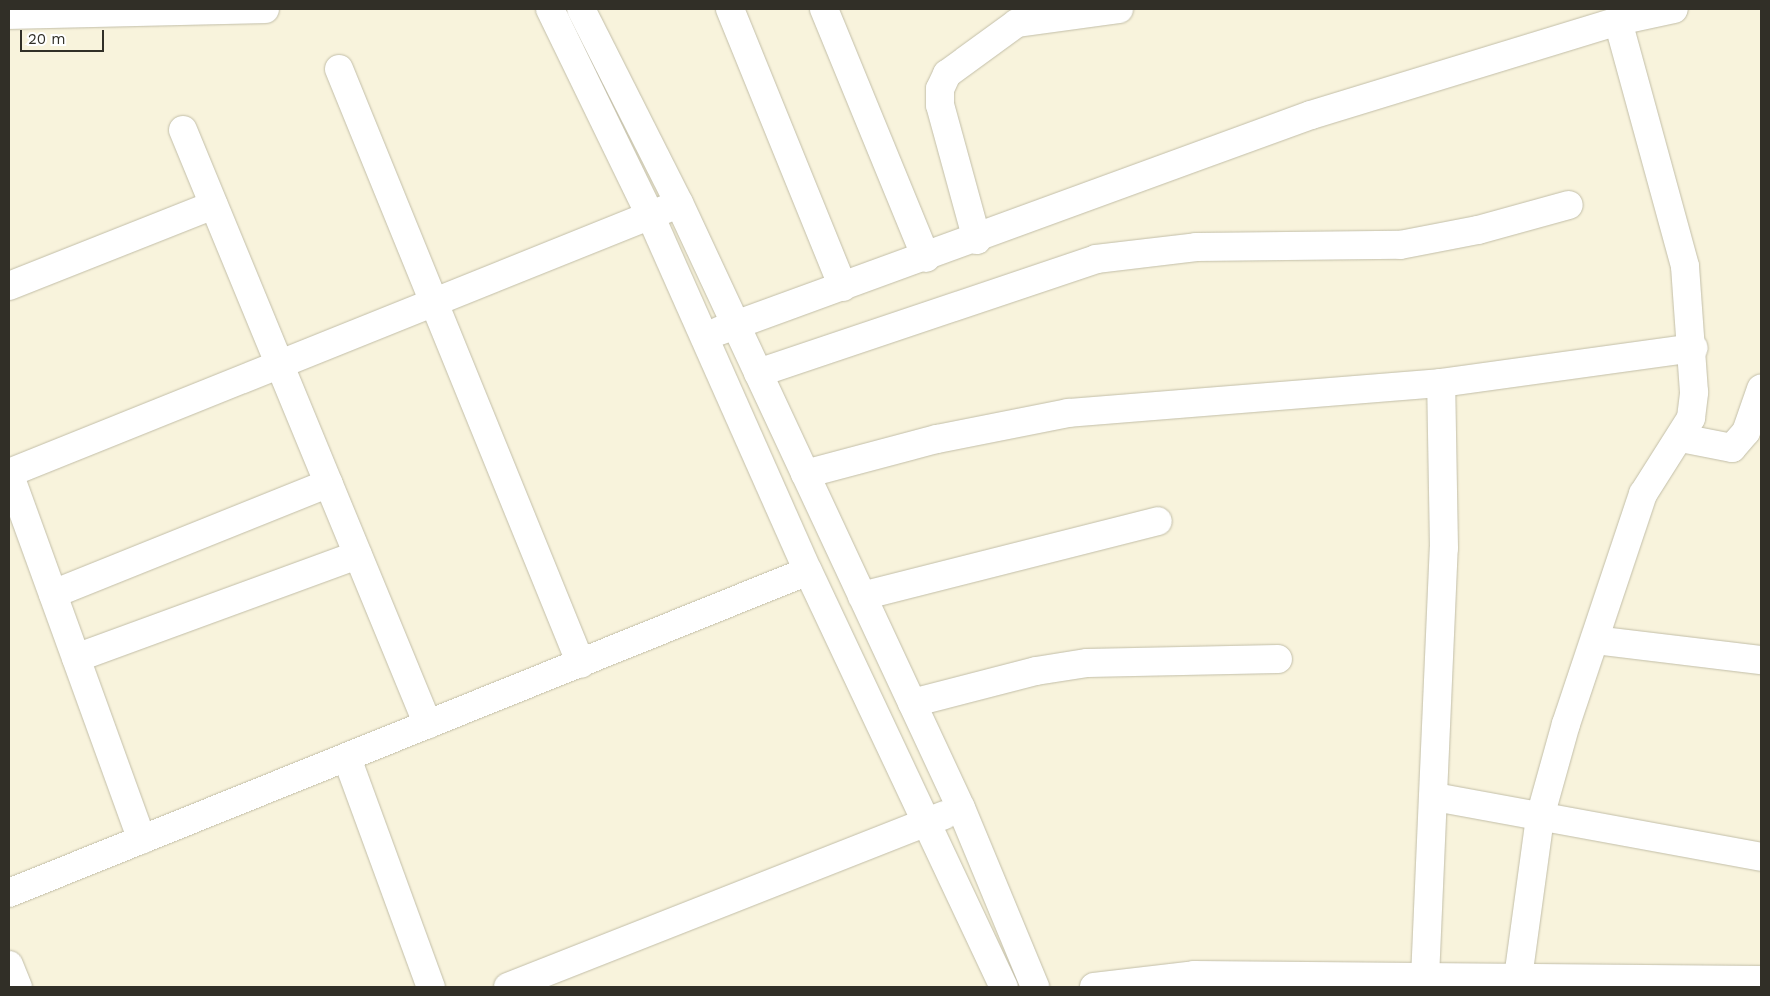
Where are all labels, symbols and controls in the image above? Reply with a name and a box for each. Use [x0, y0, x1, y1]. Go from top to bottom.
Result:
scale bar [22, 20, 106, 52]
text: 20 m [28, 30, 66, 48]

